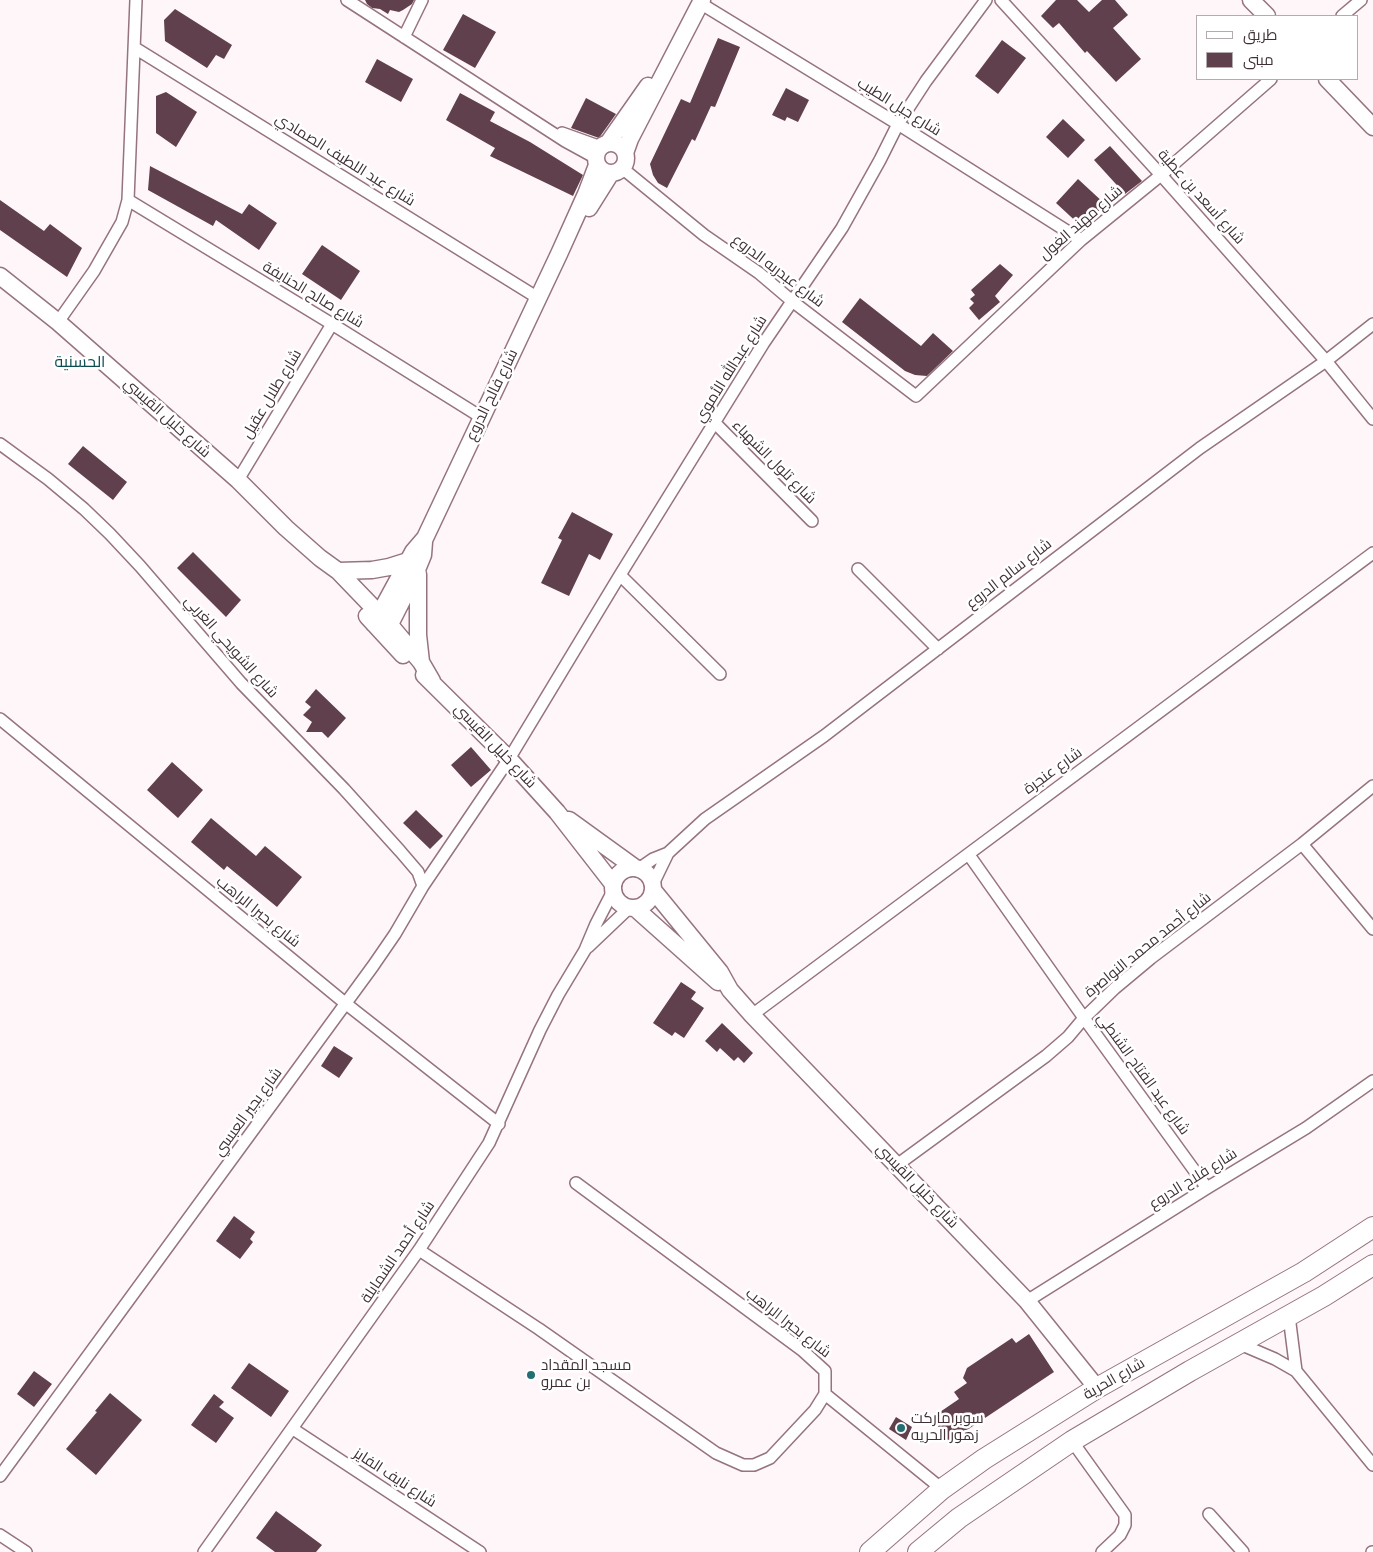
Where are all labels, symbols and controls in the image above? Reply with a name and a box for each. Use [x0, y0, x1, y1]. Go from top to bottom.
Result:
legend [1196, 15, 1358, 80]
text: طريق [1243, 25, 1277, 44]
text: مبنى [1243, 50, 1274, 69]
street label: شارع جبل الطيب [854, 74, 944, 140]
street label: شارع عبد اللطيف الصمادي [272, 110, 418, 210]
street label: شارع أسعد بن عطية [1154, 146, 1248, 248]
street label: شارع مهند الغول [1036, 182, 1126, 264]
street label: شارع عبدربه الدروع [728, 231, 828, 311]
street label: شارع صالح الحنايفة [259, 258, 367, 332]
street label: شارع عبدالله الأموي [691, 312, 771, 426]
street label: شارع طلال عقيل [238, 346, 306, 442]
street label: شارع فالح الدروع [462, 346, 522, 444]
district label: الحسنية [55, 352, 105, 372]
street label: شارع خليل القيسي [120, 374, 214, 462]
street label: شارع تلول الشهباء [728, 416, 820, 508]
street label: شارع سالم الدروع [963, 535, 1055, 613]
street label: شارع الشويحي الغربي [180, 592, 282, 702]
street label: شارع خليل القيسي [450, 700, 540, 792]
street label: شارع عنجرة [1020, 744, 1086, 798]
street label: شارع بحيرا الراهب [212, 873, 304, 951]
street label: شارع أحمد محمد النواصرة [1081, 888, 1215, 1002]
street label: شارع عبد الفتاح الشنطي [1093, 1010, 1193, 1138]
street label: شارع بجير العبسي [210, 1064, 286, 1160]
street label: شارع خليل القيسي [872, 1140, 962, 1232]
street label: شارع فلاح الدروع [1146, 1145, 1240, 1213]
street label: شارع أحمد الشمايلة [357, 1197, 439, 1307]
street label: شارع بحيرا الراهب [742, 1284, 834, 1362]
street label: شارع الحرية [1080, 1354, 1148, 1404]
place label: مسجد المقداد بن عمرو [541, 1357, 631, 1392]
marker: مسجد المقداد بن عمرو [525, 1369, 537, 1381]
place label: سوبر ماركت زهور الحريه [911, 1410, 984, 1445]
marker: سوبر ماركت زهور الحريه [895, 1422, 907, 1434]
street label: شارع نايف الفايز [350, 1445, 440, 1511]

